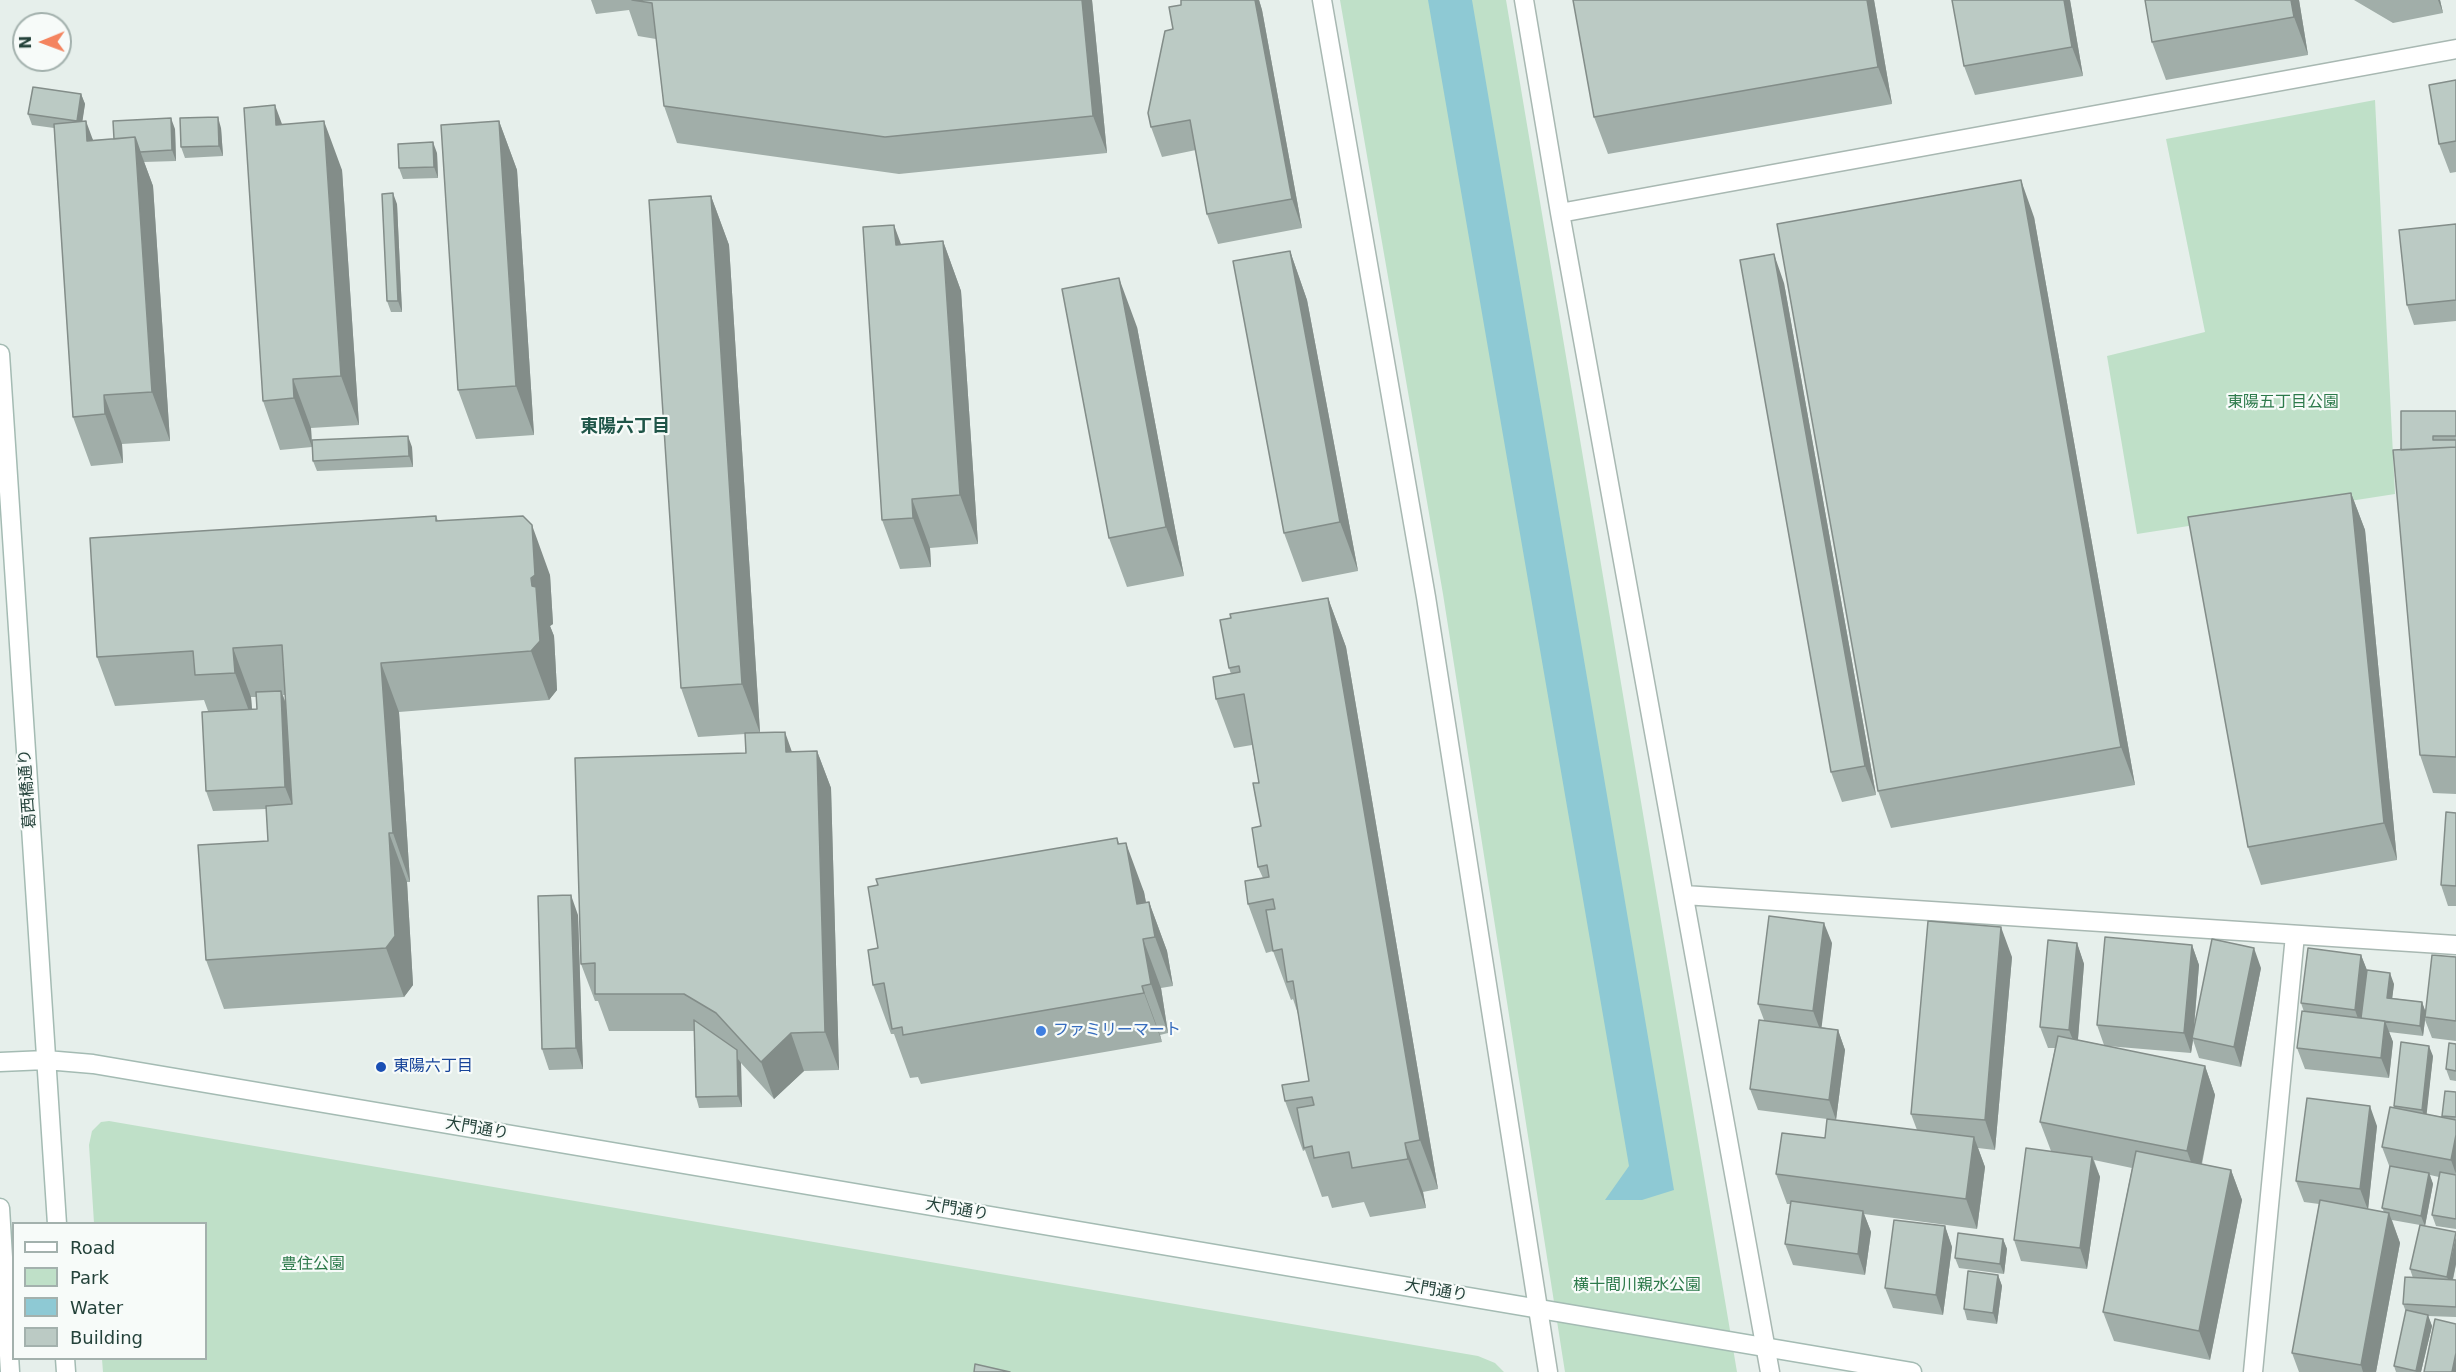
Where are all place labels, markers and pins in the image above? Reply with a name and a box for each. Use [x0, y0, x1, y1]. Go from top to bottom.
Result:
place label: ファミリーマート [1053, 1021, 1181, 1041]
marker: ファミリーマート [1034, 1024, 1048, 1038]
place label: 東陽六丁目 [393, 1057, 473, 1077]
marker: 東陽六丁目 [374, 1060, 388, 1074]

